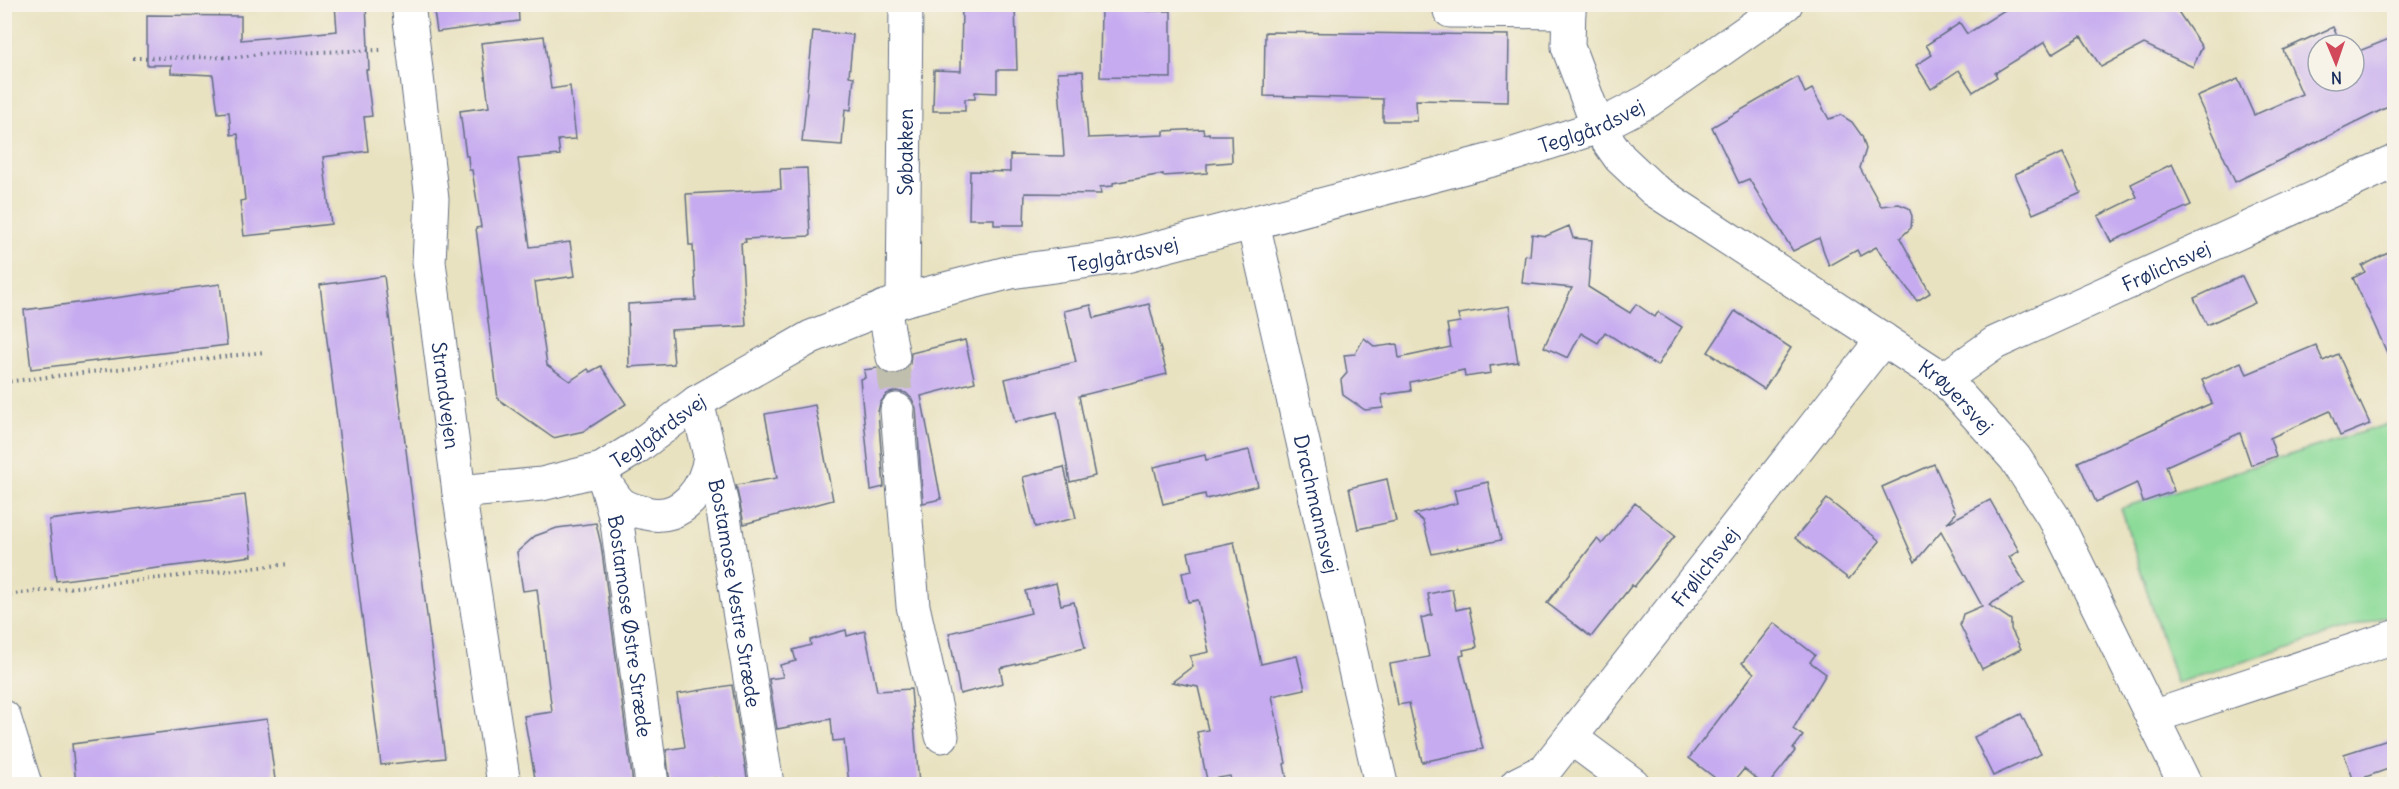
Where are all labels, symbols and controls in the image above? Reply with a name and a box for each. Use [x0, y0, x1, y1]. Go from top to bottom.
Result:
north arrow [2306, 33, 2366, 93]
text: N [2331, 68, 2342, 88]
street label: Teglgårdsvej [1535, 93, 1648, 158]
street label: Søbakken [892, 108, 917, 196]
street label: Teglgårdsvej [1066, 230, 1181, 276]
street label: Frølichsvej [2118, 235, 2214, 296]
street label: Strandvejen [427, 340, 466, 450]
street label: Krøyersvej [1914, 354, 1999, 438]
street label: Teglgårdsvej [605, 388, 710, 473]
street label: Drachmannsvej [1289, 432, 1345, 576]
street label: Bostamose Vestre Stræde [704, 476, 767, 709]
street label: Bostamose Østre Stræde [603, 512, 658, 739]
street label: Frølichsvej [1666, 522, 1744, 611]

